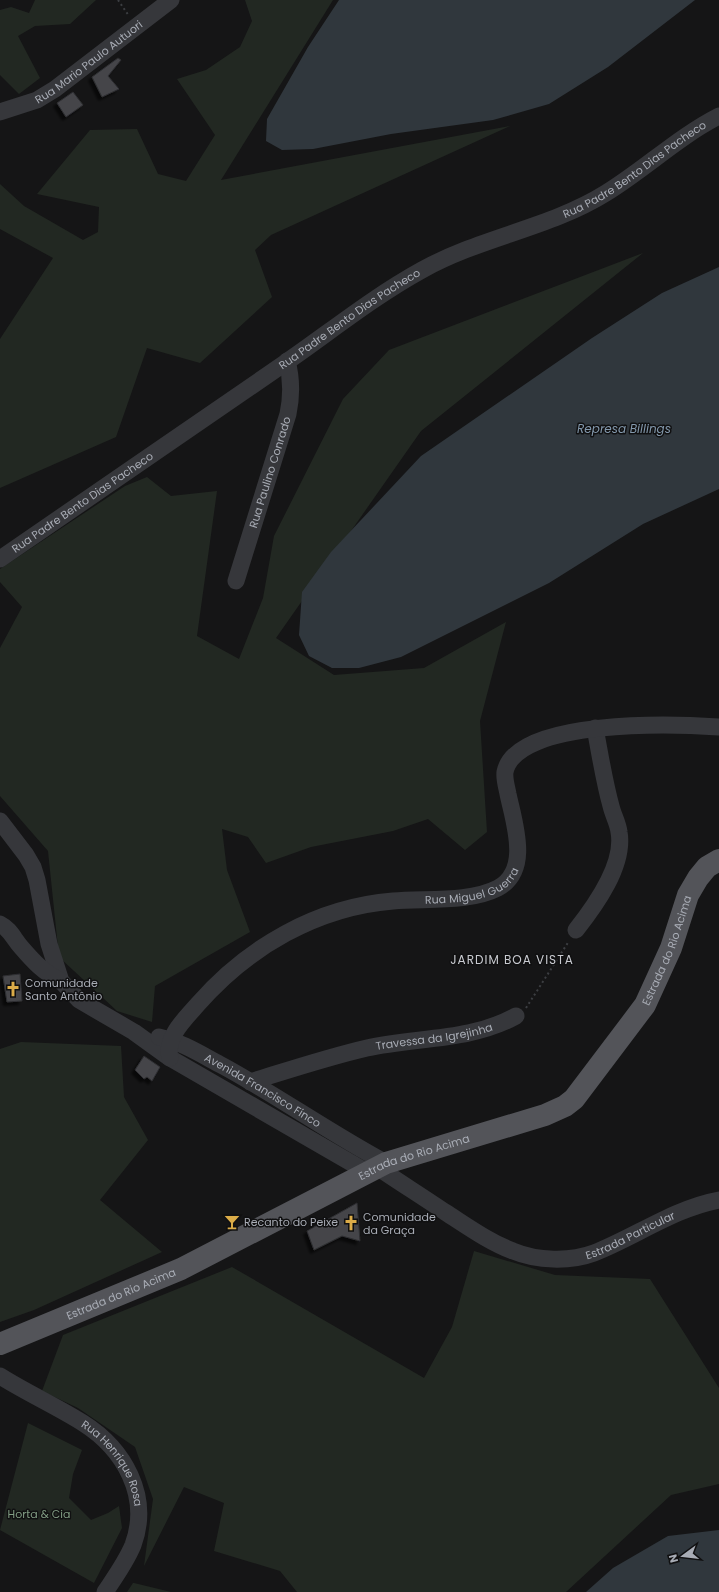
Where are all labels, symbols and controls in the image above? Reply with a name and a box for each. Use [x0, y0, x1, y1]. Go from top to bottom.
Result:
street label: Rua Mario Paulo Autuori [32, 16, 146, 108]
street label: Rua Padre Bento Dias Pacheco [560, 117, 709, 222]
street label: Rua Padre Bento Dias Pacheco [275, 265, 423, 373]
street label: Rua Paulino Conrado [245, 414, 295, 530]
water label: Represa Billings [577, 420, 671, 437]
street label: Rua Padre Bento Dias Pacheco [8, 448, 156, 557]
street label: Rua Miguel Guerra [425, 865, 522, 908]
street label: Estrada do Rio Acima [638, 893, 695, 1008]
district label: JARDIM BOA VISTA [450, 951, 574, 968]
place label: Comunidade Santo Antônio [25, 975, 102, 1004]
church icon: Comunidade Santo Antônio [4, 980, 22, 998]
street label: Travessa da Igrejinha [374, 1019, 495, 1054]
street label: Avenida Francisco Finco [202, 1049, 324, 1131]
street label: Estrada do Rio Acima [355, 1130, 472, 1184]
street label: Estrada Particular [584, 1207, 677, 1263]
place label: Comunidade da Graça [363, 1209, 436, 1238]
bar icon: Recanto do Peixe [223, 1213, 241, 1231]
place label: Recanto do Peixe [244, 1214, 338, 1230]
church icon: Comunidade da Graça [342, 1214, 360, 1232]
street label: Estrada do Rio Acima [64, 1264, 178, 1324]
street label: Rua Henrique Rosa [78, 1416, 146, 1507]
park label: Horta & Cia [8, 1506, 70, 1522]
north arrow [663, 1536, 703, 1576]
text: N [665, 1553, 682, 1565]

